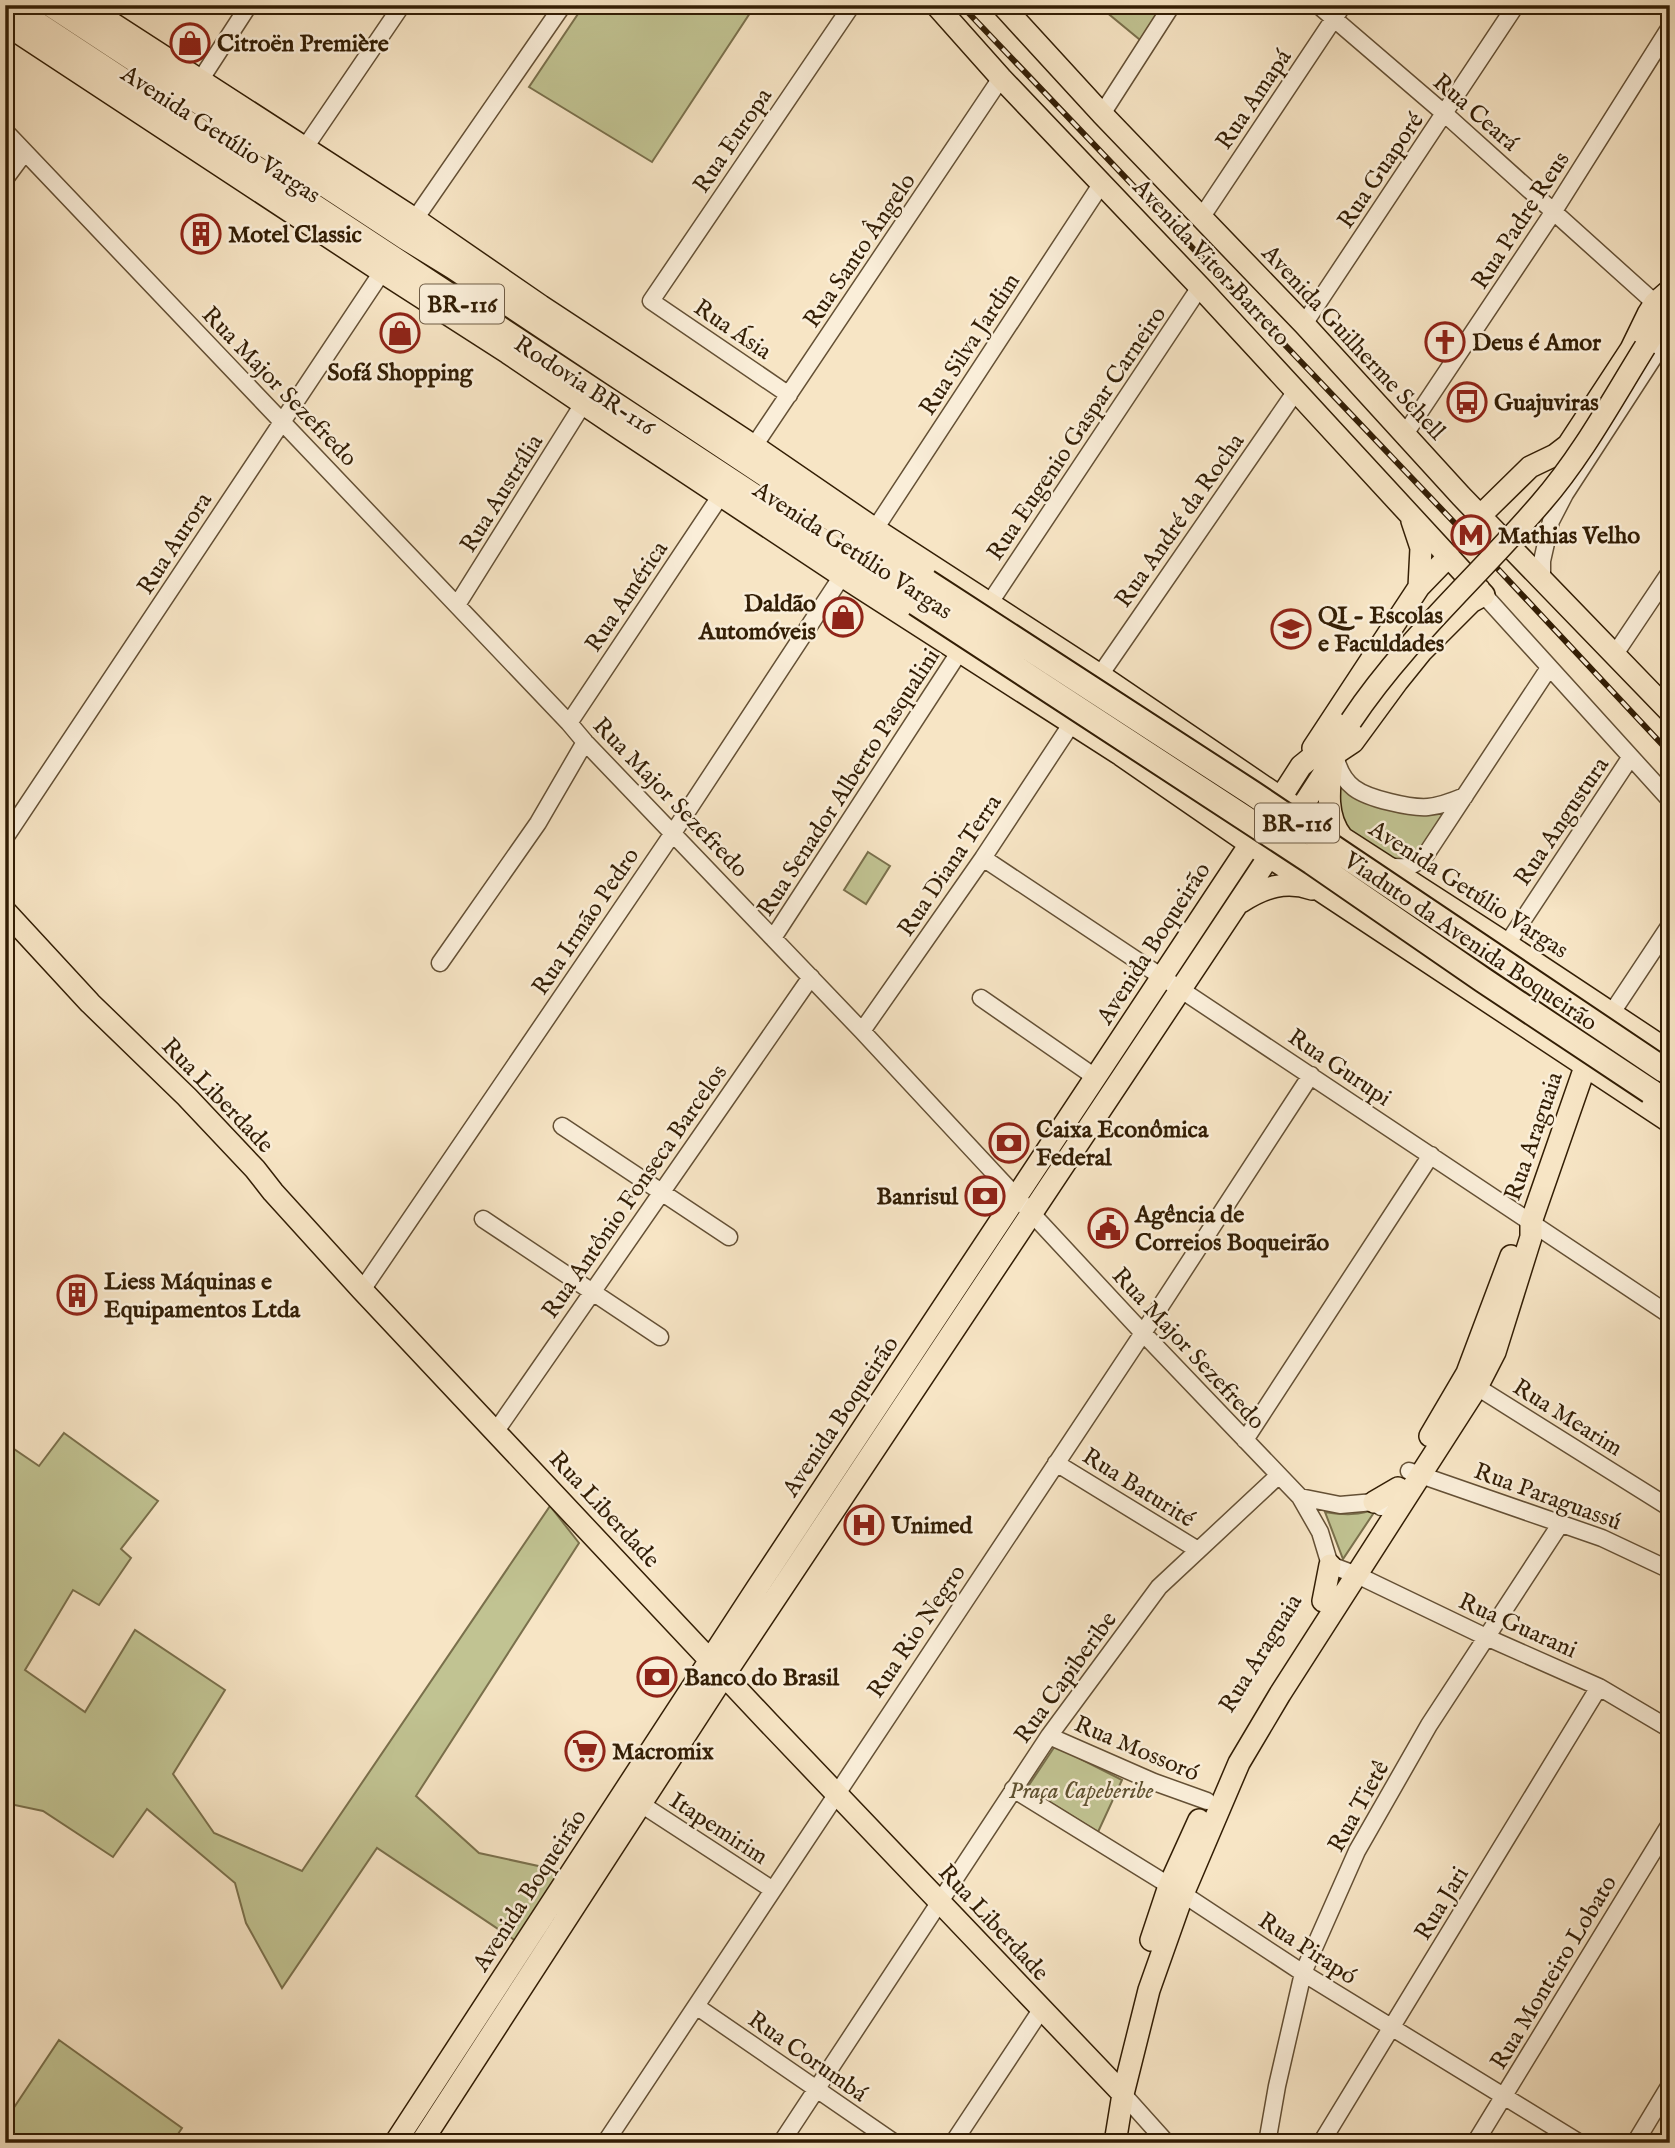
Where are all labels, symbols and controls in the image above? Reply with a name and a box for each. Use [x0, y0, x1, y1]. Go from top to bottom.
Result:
shop icon: Citroën Première [169, 22, 211, 64]
place label: Citroën Première [217, 29, 389, 60]
street label: Rua Amapá [1209, 43, 1300, 156]
street label: Avenida Getúlio Vargas [114, 59, 326, 211]
street label: Rua Ceará [1426, 67, 1525, 159]
street label: Rua Europa [687, 82, 780, 199]
street label: Rua Guaporé [1331, 107, 1432, 235]
street label: Rua Padre Reus [1465, 146, 1577, 296]
street label: Rua Santo Ângelo [797, 167, 924, 334]
street label: Avenida Vitor Barreto [1125, 172, 1297, 353]
building icon: Motel Classic [180, 213, 222, 255]
place label: Motel Classic [228, 220, 362, 251]
street label: Avenida Guilherme Schell [1254, 238, 1452, 448]
street label: Rua Silva Jardim [913, 268, 1028, 422]
road number: BR-116 [420, 284, 504, 324]
street label: Rua Ásia [687, 293, 778, 368]
street label: Rua Major Sezefredo [194, 300, 364, 474]
street label: Rua Eugenio Gaspar Carneiro [980, 301, 1174, 567]
shop icon: Sofá Shopping [379, 312, 421, 354]
church icon: Deus é Amor [1424, 321, 1466, 363]
place label: Deus é Amor [1472, 328, 1601, 359]
street label: Rodovia BR-116 [508, 329, 661, 444]
place label: Sofá Shopping [327, 358, 474, 389]
bus stop icon: Guajuviras [1446, 381, 1488, 423]
place label: Guajuviras [1494, 388, 1599, 419]
street label: Rua André da Rocha [1108, 427, 1252, 614]
street label: Rua Austrália [454, 428, 551, 559]
street label: Avenida Getúlio Vargas [746, 475, 958, 627]
street label: Rua Aurora [131, 486, 220, 601]
metro station icon: Mathias Velho [1450, 514, 1492, 556]
place label: Mathias Velho [1498, 521, 1640, 552]
street label: Rua América [579, 535, 676, 658]
place label: Daldão Automóveis [698, 589, 817, 648]
shop icon: Daldão Automóveis [822, 596, 864, 638]
place label: QI - Escolas e Faculdades [1318, 601, 1445, 660]
school or university icon: QI - Escolas e Faculdades [1270, 608, 1312, 650]
street label: Rua Senador Alberto Pasqualini [751, 643, 948, 923]
street label: Rua Major Sezefredo [585, 711, 755, 885]
street label: Rua Angustura [1508, 751, 1617, 892]
street label: Rua Diana Terra [891, 788, 1010, 943]
road number: BR-116 [1255, 804, 1339, 842]
street label: Avenida Getúlio Vargas [1362, 814, 1574, 966]
street label: Rua Irmão Pedro [525, 842, 647, 1002]
street label: Viaduto da Avenida Boqueirão [1336, 845, 1603, 1039]
street label: Avenida Boqueirão [1090, 857, 1218, 1032]
street label: Rua Gurupi [1281, 1022, 1397, 1114]
street label: Rua Liberdade [154, 1032, 280, 1160]
street label: Rua Antônio Fonseca Barcelos [535, 1059, 735, 1325]
street label: Rua Araguaia [1498, 1067, 1571, 1205]
place label: Caixa Econômica Federal [1036, 1115, 1209, 1174]
bank icon: Caixa Econômica Federal [988, 1122, 1030, 1164]
bank icon: Banrisul [964, 1175, 1006, 1217]
place label: Banrisul [876, 1182, 958, 1213]
place label: Agência de Correios Boqueirão [1134, 1200, 1329, 1259]
public building icon: Agência de Correios Boqueirão [1087, 1207, 1129, 1249]
street label: Rua Major Sezefredo [1104, 1261, 1271, 1437]
place label: Liess Máquinas e Equipamentos Ltda [104, 1267, 301, 1326]
building icon: Liess Máquinas e Equipamentos Ltda [56, 1274, 98, 1316]
street label: Avenida Boqueirão [775, 1330, 907, 1504]
street label: Rua Mearim [1507, 1372, 1628, 1464]
street label: Rua Baturité [1076, 1441, 1201, 1535]
street label: Rua Liberdade [542, 1445, 666, 1575]
street label: Rua Paraguassú [1470, 1456, 1625, 1538]
hospital icon: Unimed [843, 1504, 885, 1546]
place label: Unimed [890, 1511, 973, 1542]
street label: Rua Rio Negro [861, 1559, 973, 1705]
street label: Rua Guarani [1453, 1586, 1581, 1666]
street label: Rua Araguaia [1213, 1588, 1310, 1719]
street label: Rua Capiberibe [1008, 1606, 1125, 1750]
bank icon: Banco do Brasil [636, 1656, 678, 1698]
place label: Banco do Brasil [684, 1663, 839, 1694]
street label: Rua Mossoró [1069, 1709, 1204, 1790]
supermarket icon: Macromix [564, 1730, 606, 1772]
place label: Macromix [612, 1737, 714, 1768]
street label: Rua Tietê [1321, 1755, 1397, 1858]
park label: Praça Capeberibe [1008, 1776, 1154, 1807]
street label: Itapemirim [663, 1786, 773, 1873]
street label: Avenida Boqueirão [466, 1804, 594, 1979]
street label: Rua Liberdade [931, 1858, 1055, 1988]
street label: Rua Jari [1408, 1861, 1476, 1946]
street label: Rua Monteiro Lobato [1484, 1870, 1625, 2076]
street label: Rua Pirapó [1252, 1906, 1362, 1993]
street label: Rua Corumbá [741, 2005, 874, 2110]

